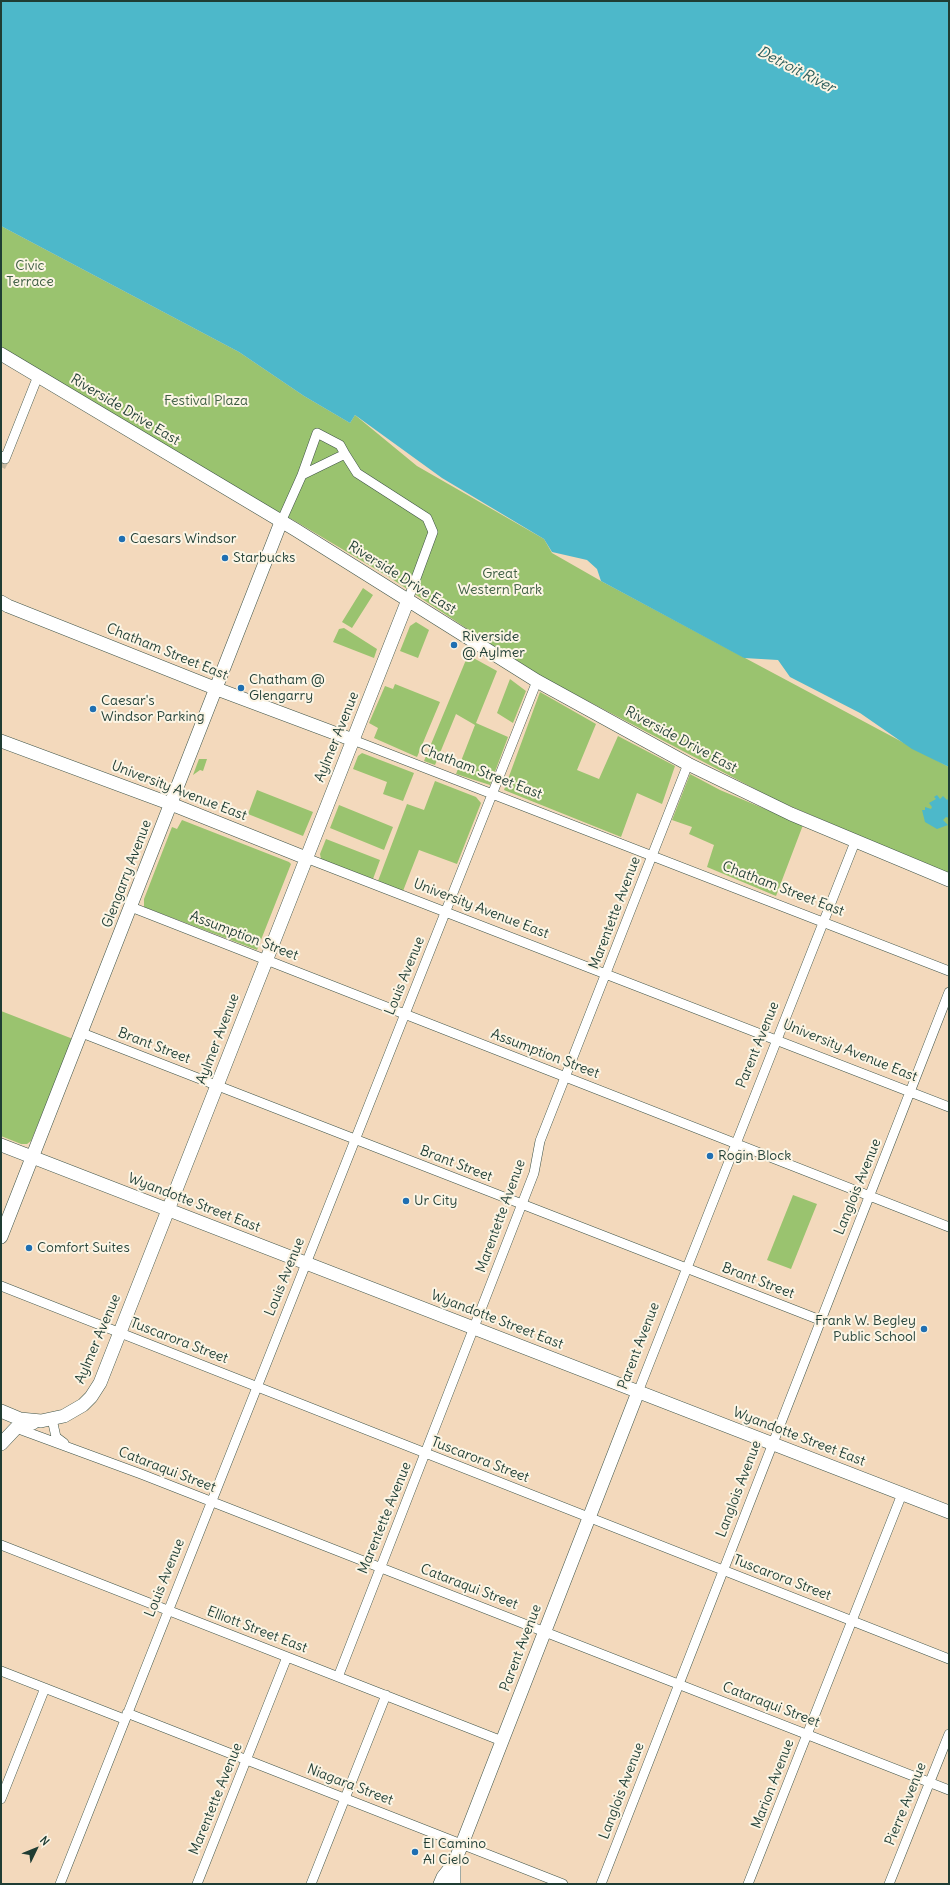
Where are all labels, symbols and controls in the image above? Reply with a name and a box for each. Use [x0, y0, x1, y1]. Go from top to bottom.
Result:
water label: Detroit River [754, 43, 838, 97]
park label: Civic Terrace [6, 258, 54, 290]
street label: Riverside Drive East [67, 371, 183, 449]
park label: Festival Plaza [164, 393, 248, 409]
place label: Caesars Windsor [130, 531, 236, 547]
marker: Caesars Windsor [117, 534, 127, 544]
street label: Riverside Drive East [345, 538, 459, 618]
place label: Starbucks [233, 550, 295, 566]
marker: Starbucks [220, 553, 230, 563]
park label: Great Western Park [458, 566, 542, 598]
street label: Chatham Street East [104, 620, 230, 684]
place label: Riverside @ Aylmer [462, 629, 525, 662]
marker: Riverside @ Aylmer [449, 640, 459, 650]
place label: Chatham @ Glengarry [249, 672, 325, 704]
marker: Chatham @ Glengarry [236, 683, 246, 693]
street label: Aylmer Avenue [311, 689, 363, 785]
place label: Caesar's Windsor Parking [101, 693, 204, 726]
street label: Riverside Drive East [622, 703, 740, 777]
marker: Caesar's Windsor Parking [88, 704, 98, 714]
street label: Chatham Street East [418, 741, 544, 803]
street label: University Avenue East [109, 757, 249, 825]
street label: Glengarry Avenue [99, 818, 155, 930]
street label: Marentette Avenue [586, 854, 644, 972]
street label: Chatham Street East [720, 858, 846, 920]
street label: University Avenue East [411, 875, 551, 943]
street label: Assumption Street [188, 908, 300, 964]
street label: Louis Avenue [382, 934, 428, 1018]
street label: Aylmer Avenue [193, 991, 243, 1087]
street label: Parent Avenue [733, 999, 783, 1091]
street label: University Avenue East [780, 1016, 920, 1086]
street label: Brant Street [115, 1025, 193, 1067]
street label: Assumption Street [489, 1026, 601, 1082]
street label: Langlois Avenue [831, 1136, 885, 1238]
street label: Brant Street [417, 1143, 495, 1185]
place label: Rogin Block [718, 1148, 791, 1164]
marker: Rogin Block [705, 1151, 715, 1161]
street label: Marentette Avenue [473, 1157, 529, 1275]
street label: Wyandotte Street East [125, 1170, 263, 1236]
place label: Ur City [414, 1193, 457, 1209]
marker: Ur City [401, 1196, 411, 1206]
street label: Louis Avenue [262, 1235, 308, 1319]
place label: Comfort Suites [37, 1240, 130, 1256]
marker: Comfort Suites [24, 1243, 34, 1253]
street label: Brant Street [719, 1260, 797, 1302]
street label: Wyandotte Street East [428, 1287, 566, 1353]
street label: Aylmer Avenue [72, 1292, 124, 1386]
street label: Parent Avenue [615, 1300, 663, 1392]
place label: Frank W. Begley Public School [815, 1313, 916, 1346]
street label: Tuscarora Street [128, 1315, 230, 1367]
marker: Frank W. Begley Public School [919, 1324, 929, 1334]
street label: Wyandotte Street East [730, 1404, 868, 1470]
street label: Tuscarora Street [429, 1434, 531, 1486]
street label: Langlois Avenue [713, 1438, 765, 1540]
street label: Cataraqui Street [116, 1444, 218, 1496]
street label: Marentette Avenue [355, 1460, 415, 1576]
street label: Louis Avenue [142, 1536, 188, 1620]
street label: Tuscarora Street [731, 1552, 833, 1604]
street label: Cataraqui Street [418, 1561, 520, 1613]
street label: Parent Avenue [497, 1602, 545, 1694]
street label: Elliott Street East [205, 1603, 309, 1657]
street label: Cataraqui Street [720, 1679, 822, 1731]
street label: Marion Avenue [748, 1737, 798, 1831]
street label: Langlois Avenue [596, 1740, 648, 1842]
street label: Marentette Avenue [186, 1741, 246, 1857]
street label: Pierre Avenue [882, 1760, 930, 1848]
street label: Niagara Street [305, 1761, 395, 1809]
north arrow [16, 1829, 56, 1869]
text: N [37, 1833, 52, 1848]
place label: El Camino Al Cielo [423, 1836, 486, 1868]
marker: El Camino Al Cielo [410, 1847, 420, 1857]

